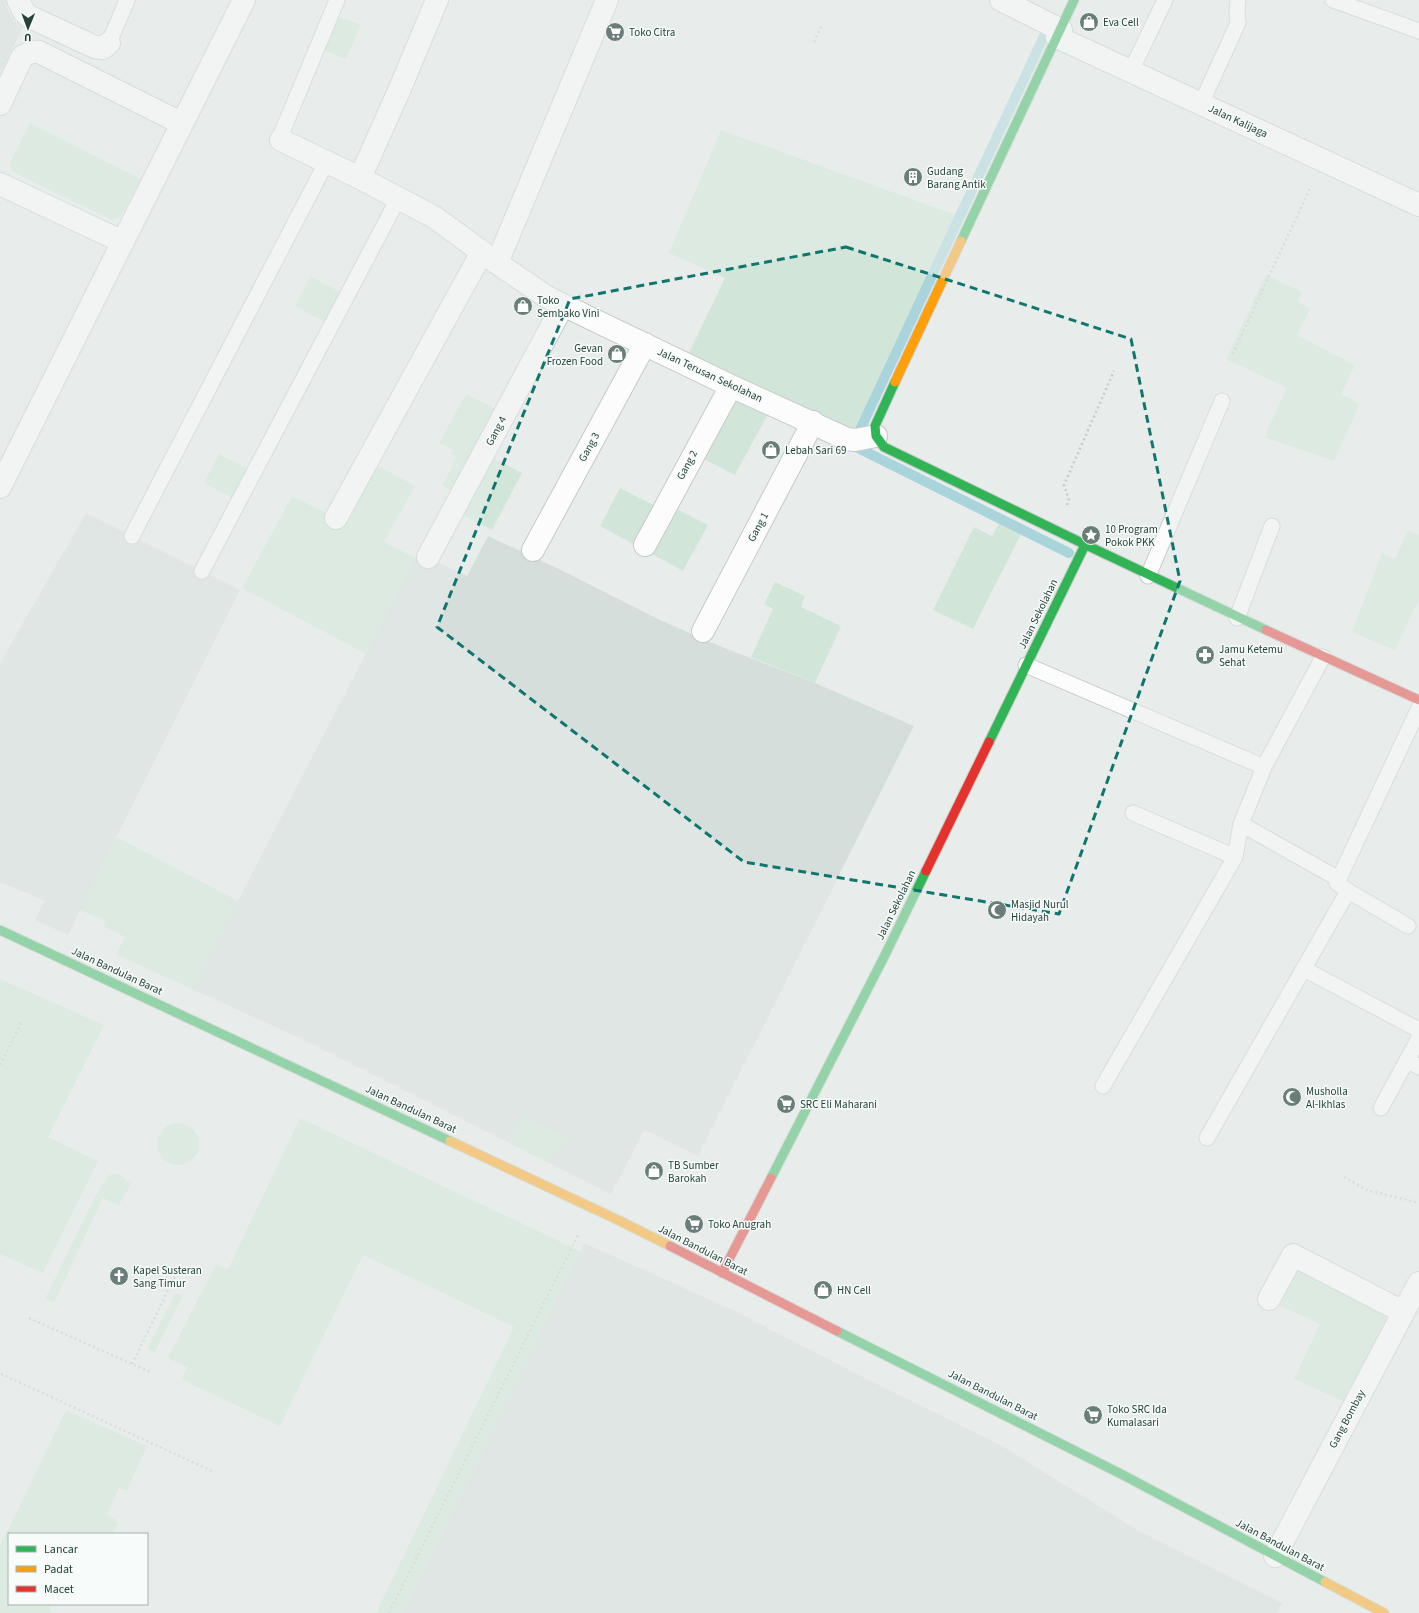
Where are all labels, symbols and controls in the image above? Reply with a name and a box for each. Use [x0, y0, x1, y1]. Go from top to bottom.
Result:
north arrow [8, 8, 48, 48]
shop icon: Eva Cell [1078, 11, 1100, 33]
place label: Eva Cell [1103, 15, 1139, 30]
supermarket icon: Toko Citra [604, 21, 626, 43]
place label: Toko Citra [629, 25, 675, 40]
text: U [24, 30, 32, 45]
street label: Jalan Kalijaga [1206, 101, 1270, 141]
place label: Gudang Barang Antik [927, 164, 986, 192]
building icon: Gudang Barang Antik [902, 166, 924, 188]
place label: Toko Sembako Vini [537, 293, 599, 321]
shop icon: Toko Sembako Vini [512, 295, 534, 317]
place label: Gevan Frozen Food [547, 341, 603, 369]
shop icon: Gevan Frozen Food [606, 343, 628, 365]
street label: Jalan Terusan Sekolahan [655, 344, 765, 406]
street label: Gang 4 [482, 413, 510, 448]
street label: Gang 3 [575, 430, 603, 464]
shop icon: Lebah Sari 69 [760, 439, 782, 461]
place label: Lebah Sari 69 [785, 443, 846, 458]
street label: Gang 2 [673, 448, 701, 482]
street label: Gang 1 [744, 510, 772, 544]
place label: 10 Program Pokok PKK [1105, 522, 1158, 550]
place icon: 10 Program Pokok PKK [1080, 524, 1102, 546]
street label: Jalan Sekolahan [1015, 577, 1061, 651]
place label: Jamu Ketemu Sehat [1219, 642, 1283, 670]
pharmacy icon: Jamu Ketemu Sehat [1194, 644, 1216, 666]
street label: Jalan Sekolahan [873, 868, 919, 942]
place label: Masjid Nurul Hidayah [1011, 897, 1069, 925]
mosque icon: Masjid Nurul Hidayah [986, 899, 1008, 921]
street label: Jalan Bandulan Barat [69, 943, 165, 999]
street label: Jalan Bandulan Barat [363, 1081, 459, 1137]
place label: Musholla Al-Ikhlas [1306, 1084, 1348, 1112]
mosque icon: Musholla Al-Ikhlas [1281, 1086, 1303, 1108]
supermarket icon: SRC Eli Maharani [775, 1093, 797, 1115]
place label: SRC Eli Maharani [800, 1097, 877, 1112]
place label: TB Sumber Barokah [668, 1158, 719, 1186]
shop icon: TB Sumber Barokah [643, 1160, 665, 1182]
supermarket icon: Toko Anugrah [683, 1213, 705, 1235]
place label: Toko Anugrah [708, 1217, 771, 1232]
street label: Jalan Bandulan Barat [656, 1221, 751, 1279]
place label: Kapel Susteran Sang Timur [133, 1263, 202, 1291]
church icon: Kapel Susteran Sang Timur [108, 1265, 130, 1287]
shop icon: HN Cell [812, 1279, 834, 1301]
place label: HN Cell [837, 1283, 871, 1298]
street label: Jalan Bandulan Barat [946, 1366, 1041, 1424]
street label: Gang Bombay [1325, 1387, 1369, 1451]
place label: Toko SRC Ida Kumalasari [1107, 1402, 1167, 1430]
supermarket icon: Toko SRC Ida Kumalasari [1082, 1404, 1104, 1426]
street label: Jalan Bandulan Barat [1233, 1515, 1327, 1575]
legend [8, 1533, 148, 1605]
text: Lancar [44, 1541, 79, 1558]
text: Padat [44, 1561, 73, 1578]
text: Macet [44, 1581, 74, 1598]

